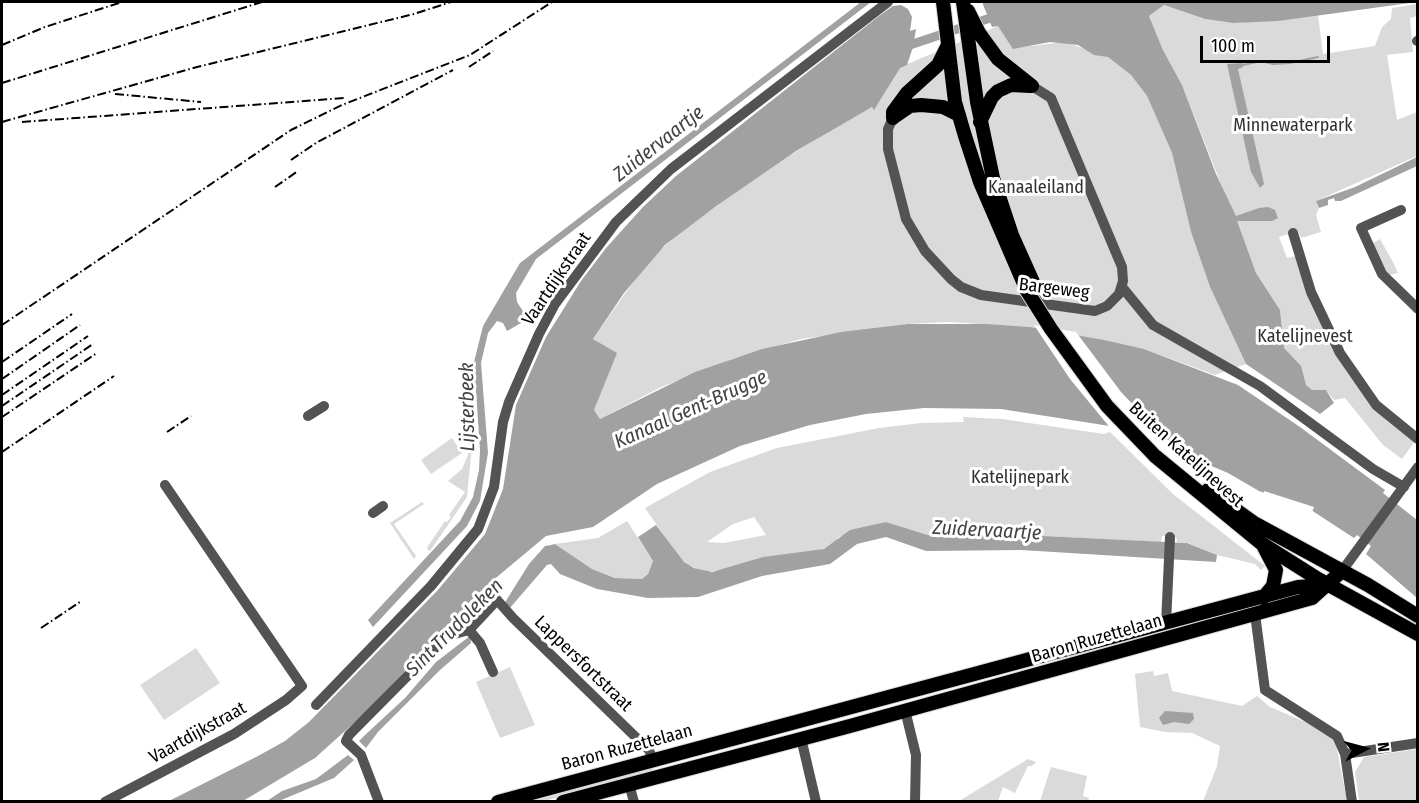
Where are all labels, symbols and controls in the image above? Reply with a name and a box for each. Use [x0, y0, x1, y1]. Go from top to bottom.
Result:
scale bar [1203, 24, 1334, 62]
text: 100 m [1211, 35, 1255, 57]
water label: Zuidervaartje [609, 101, 709, 187]
park label: Minnewaterpark [1233, 115, 1353, 137]
park label: Kanaaleiland [988, 177, 1084, 199]
street label: Vaartdijkstraat [518, 228, 596, 330]
street label: Bargeweg [1017, 274, 1091, 304]
park label: Katelijnevest [1257, 326, 1353, 348]
water label: Lijsterbeek [455, 362, 481, 452]
water label: Kanaal Gent-Brugge [611, 366, 771, 454]
street label: Buiten Katelijnevest [1124, 398, 1248, 512]
park label: Katelijnepark [971, 467, 1069, 489]
water label: Zuidervaartje [932, 516, 1042, 546]
water label: Sint Trudoleken [401, 574, 509, 682]
street label: Baron Ruzettelaan [1029, 610, 1165, 668]
street label: Lappersfortstraat [529, 612, 637, 716]
street label: Vaartdijkstraat [146, 697, 250, 769]
north arrow [1335, 719, 1395, 779]
street label: Baron Ruzettelaan [559, 720, 695, 776]
text: N [1373, 741, 1393, 753]

